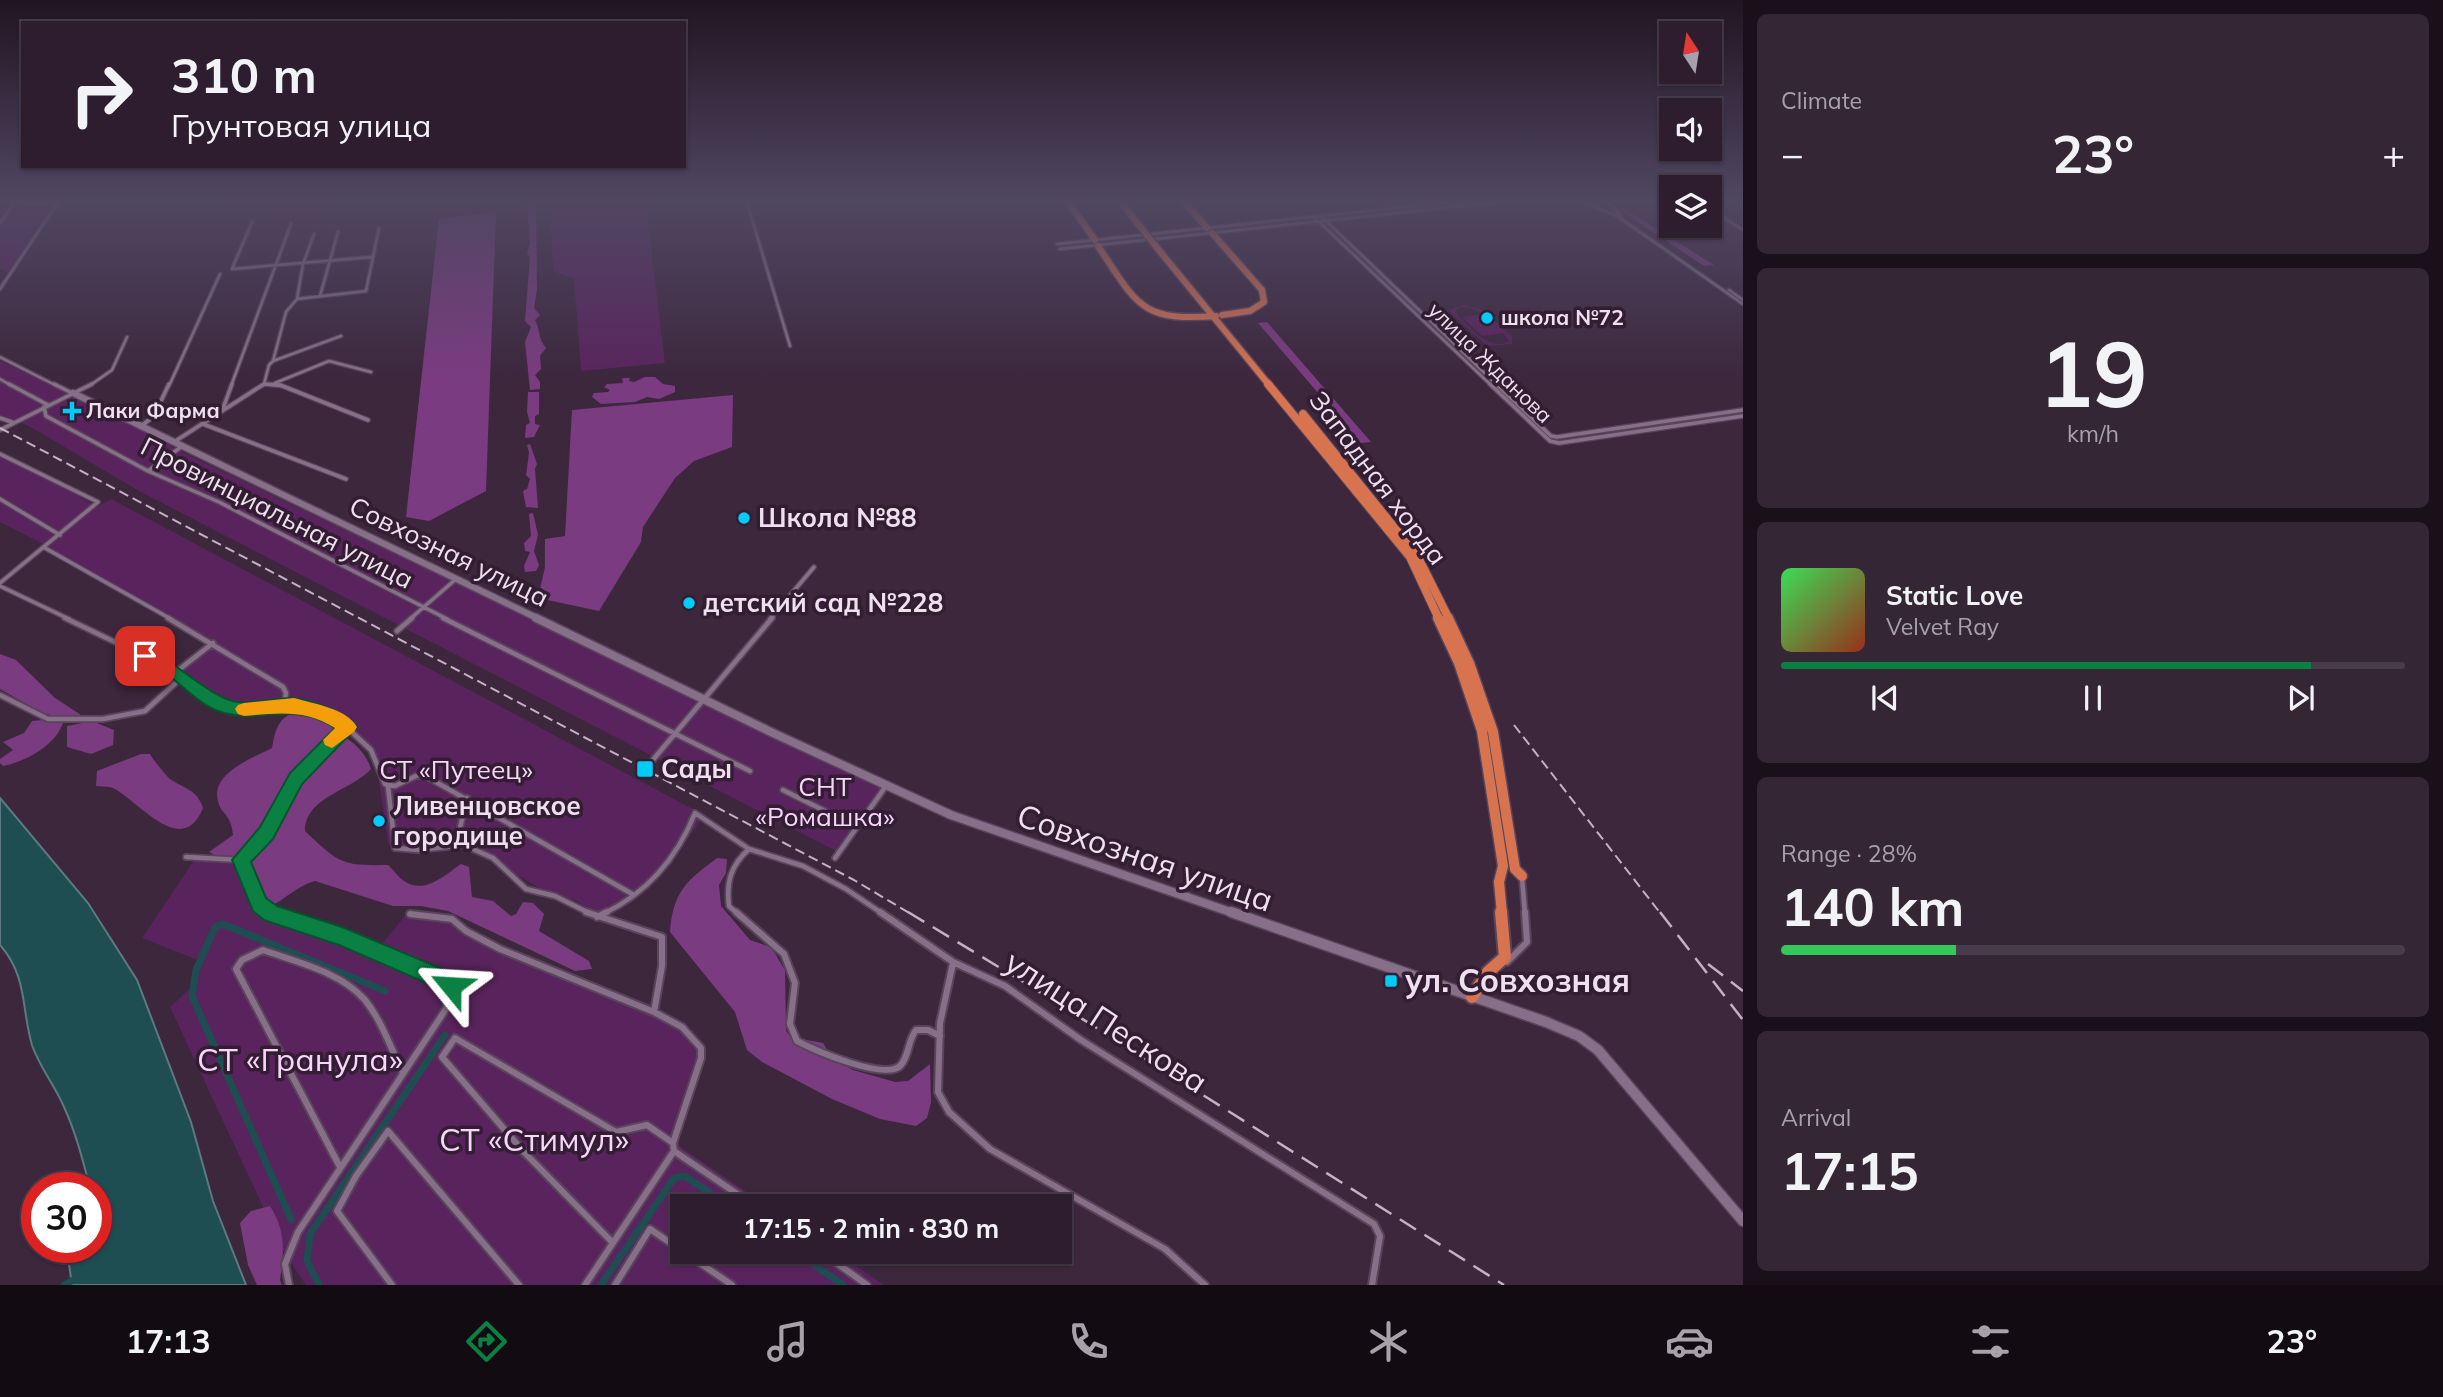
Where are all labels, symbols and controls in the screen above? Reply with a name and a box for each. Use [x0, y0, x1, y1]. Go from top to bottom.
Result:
north arrow [1659, 21, 1722, 84]
map controls [1659, 21, 1722, 238]
text: 310 m [171, 44, 317, 105]
icon: right [56, 49, 147, 140]
text: Climate [1781, 86, 1862, 115]
button: sound [1659, 98, 1722, 161]
text: Грунтовая улица [171, 105, 432, 145]
text: 23° [2052, 121, 2134, 186]
text: − [1781, 130, 1804, 178]
text: + [2382, 130, 2405, 178]
button: layers [1659, 175, 1722, 238]
street label: улица Жданова [1423, 296, 1558, 428]
place label: школа №72 [1501, 304, 1624, 330]
marker: школа №72 [1479, 310, 1495, 326]
text: 19 [2038, 316, 2148, 430]
street label: Западная хорда [1302, 384, 1454, 571]
place label: Лаки Фарма [86, 397, 220, 423]
marker: Лаки Фарма [64, 403, 80, 419]
text: km/h [2067, 419, 2119, 448]
street label: Провинциальная улица [135, 429, 419, 596]
street label: Совхозная улица [344, 489, 554, 614]
place label: Школа №88 [758, 501, 917, 534]
marker: Школа №88 [736, 510, 752, 526]
text: Static Love [1886, 579, 2023, 612]
place label: детский сад №228 [703, 586, 943, 619]
marker: детский сад №228 [681, 595, 697, 611]
text: Velvet Ray [1886, 612, 1999, 641]
pin [115, 626, 175, 686]
icon: arrive [126, 637, 164, 675]
icon: previous [1866, 679, 1904, 717]
icon: pause [2074, 679, 2112, 717]
icon: next [2282, 679, 2320, 717]
place label: Сады [661, 752, 732, 785]
park label: СТ «Путеец» [379, 753, 533, 786]
marker: Сады [635, 759, 655, 779]
park label: СНТ «Ромашка» [755, 770, 895, 833]
place label: Ливенцовское городище [393, 789, 581, 852]
street label: Совхозная улица [1012, 795, 1278, 920]
marker: Ливенцовское городище [371, 813, 387, 829]
text: Range · 28% [1781, 839, 1917, 868]
text: 140 km [1781, 874, 1964, 939]
street label: улица Пескова [998, 941, 1215, 1101]
position arrow [414, 949, 488, 1023]
place label: ул. Совхозная [1405, 960, 1630, 1000]
marker: ул. Совхозная [1383, 973, 1399, 989]
park label: СТ «Гранула» [197, 1039, 403, 1079]
text: Arrival [1781, 1103, 1851, 1132]
park label: СТ «Стимул» [439, 1119, 629, 1159]
text: 17:15 [1781, 1138, 1919, 1203]
speed limit sign: 30 [21, 1172, 112, 1263]
text: 17:15 · 2 min · 830 m [743, 1212, 999, 1245]
icon: directions [462, 1317, 511, 1366]
icon: music [763, 1317, 812, 1366]
icon: phone [1064, 1317, 1113, 1366]
icon: climate [1364, 1317, 1413, 1366]
icon: car [1665, 1317, 1714, 1366]
icon: filters [1966, 1317, 2015, 1366]
text: 17:13 [126, 1321, 211, 1361]
text: 23° [2267, 1321, 2317, 1361]

